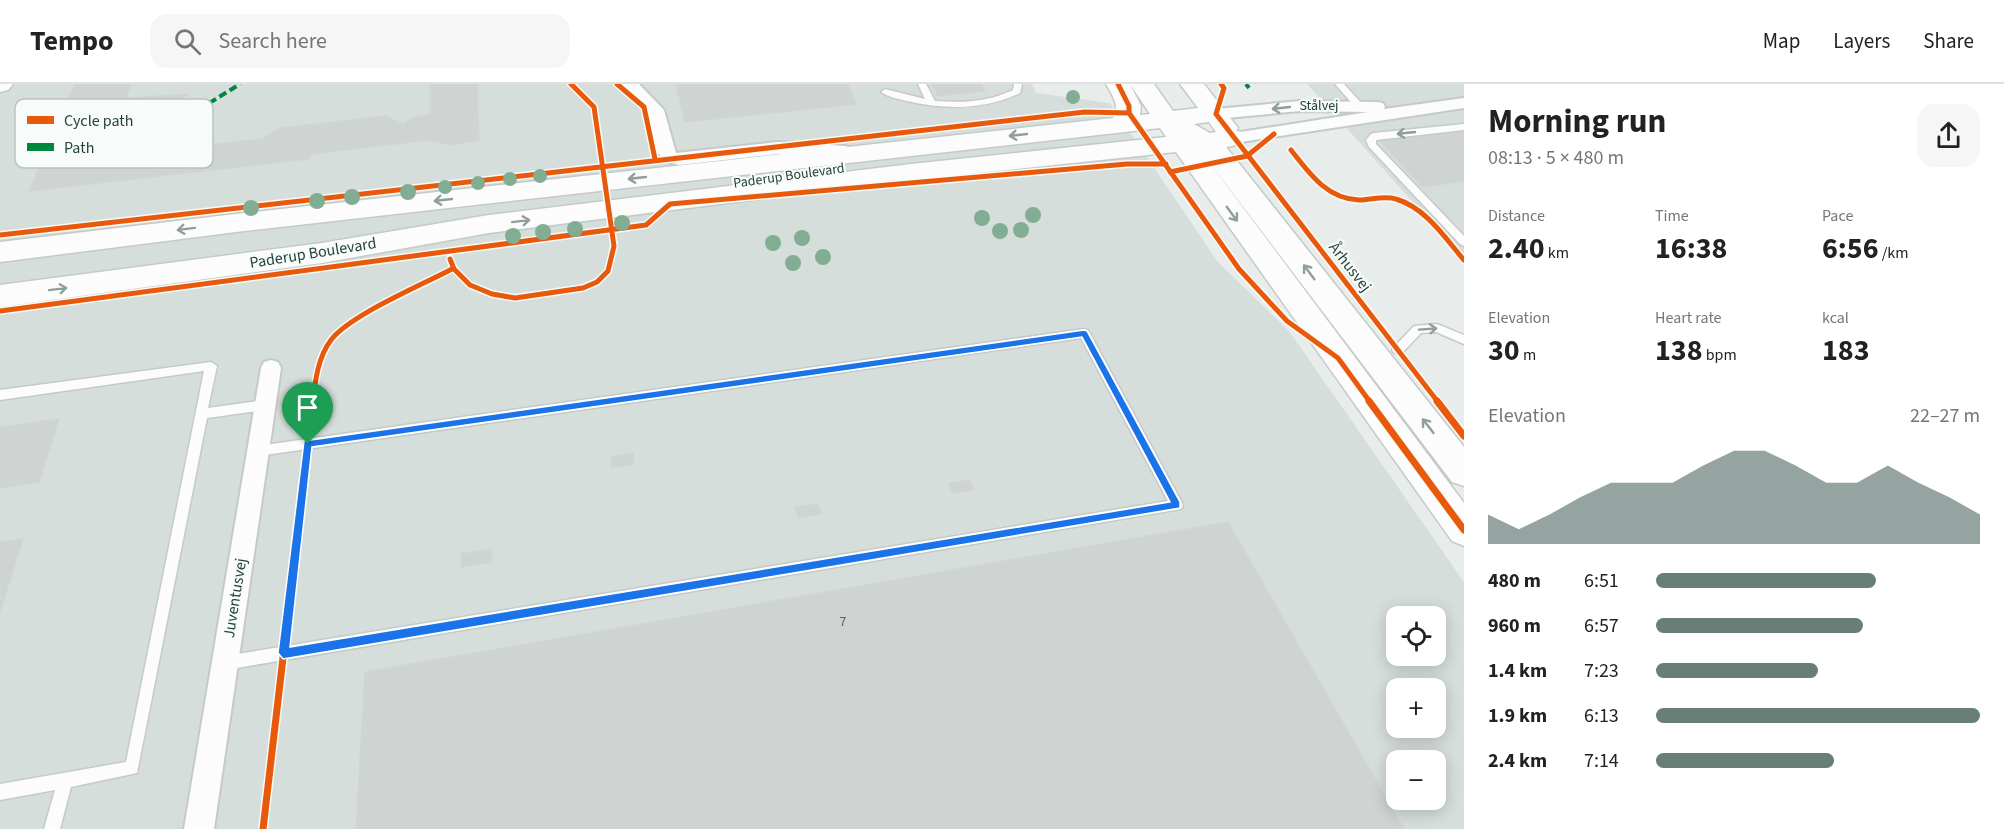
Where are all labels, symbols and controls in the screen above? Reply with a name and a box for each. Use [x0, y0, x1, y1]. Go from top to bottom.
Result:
search box [150, 14, 570, 68]
text: Tempo [30, 21, 114, 61]
icon: search [171, 25, 204, 58]
text: Search here [219, 25, 327, 57]
text: Map [1763, 26, 1800, 56]
text: Layers [1833, 26, 1890, 56]
text: Share [1923, 26, 1974, 56]
street label: Stålvej [1299, 96, 1339, 116]
text: Morning run [1488, 98, 1666, 145]
legend [15, 99, 213, 168]
one-way arrow [1272, 103, 1292, 114]
button: share [1917, 104, 1980, 167]
text: Cycle path [64, 110, 133, 132]
one-way arrow [1396, 128, 1416, 139]
one-way arrow [1009, 130, 1029, 141]
text: Path [64, 137, 94, 159]
text: 08:13 · 5 × 480 m [1488, 144, 1624, 172]
street label: Paderup Boulevard [732, 158, 846, 194]
one-way arrow [627, 173, 647, 184]
one-way arrow [433, 195, 453, 206]
one-way arrow [1226, 205, 1238, 221]
text: Distance [1488, 205, 1545, 227]
text: Time [1655, 205, 1689, 227]
text: Pace [1822, 205, 1853, 227]
one-way arrow [511, 215, 530, 226]
one-way arrow [176, 224, 196, 235]
text: 2.40 [1488, 227, 1545, 270]
text: 16:38 [1655, 227, 1727, 270]
text: 6:56 [1822, 227, 1879, 270]
street label: Paderup Boulevard [248, 232, 378, 274]
street label: Århusvej [1324, 238, 1376, 296]
text: km [1545, 242, 1569, 264]
text: /km [1879, 242, 1909, 264]
one-way arrow [1303, 264, 1315, 280]
one-way arrow [48, 283, 67, 294]
text: Elevation [1488, 307, 1550, 329]
text: Heart rate [1655, 307, 1722, 329]
text: kcal [1822, 307, 1849, 329]
one-way arrow [1417, 324, 1437, 335]
text: 30 [1488, 329, 1520, 372]
text: 138 [1655, 329, 1703, 372]
text: 183 [1822, 329, 1870, 372]
text: m [1520, 344, 1536, 366]
text: bpm [1703, 344, 1737, 366]
pin [282, 382, 333, 444]
icon: arrive [291, 391, 324, 424]
text: Elevation [1488, 402, 1566, 430]
text: 22–27 m [1910, 402, 1980, 430]
one-way arrow [1421, 419, 1434, 435]
street label: Juventusvej [218, 556, 252, 640]
text: 480 m [1488, 567, 1541, 595]
text: 6:51 [1584, 567, 1619, 595]
map controls [1386, 606, 1446, 810]
button: locate [1386, 606, 1446, 666]
house number: 7 [840, 612, 847, 632]
text: 960 m [1488, 612, 1541, 640]
text: 6:57 [1584, 612, 1619, 640]
text: 1.4 km [1488, 657, 1547, 685]
text: 7:23 [1584, 657, 1619, 685]
button: + [1386, 678, 1446, 738]
text: 1.9 km [1488, 702, 1547, 730]
text: 6:13 [1584, 702, 1619, 730]
text: 2.4 km [1488, 747, 1547, 775]
text: 7:14 [1584, 747, 1619, 775]
button: − [1386, 750, 1446, 810]

